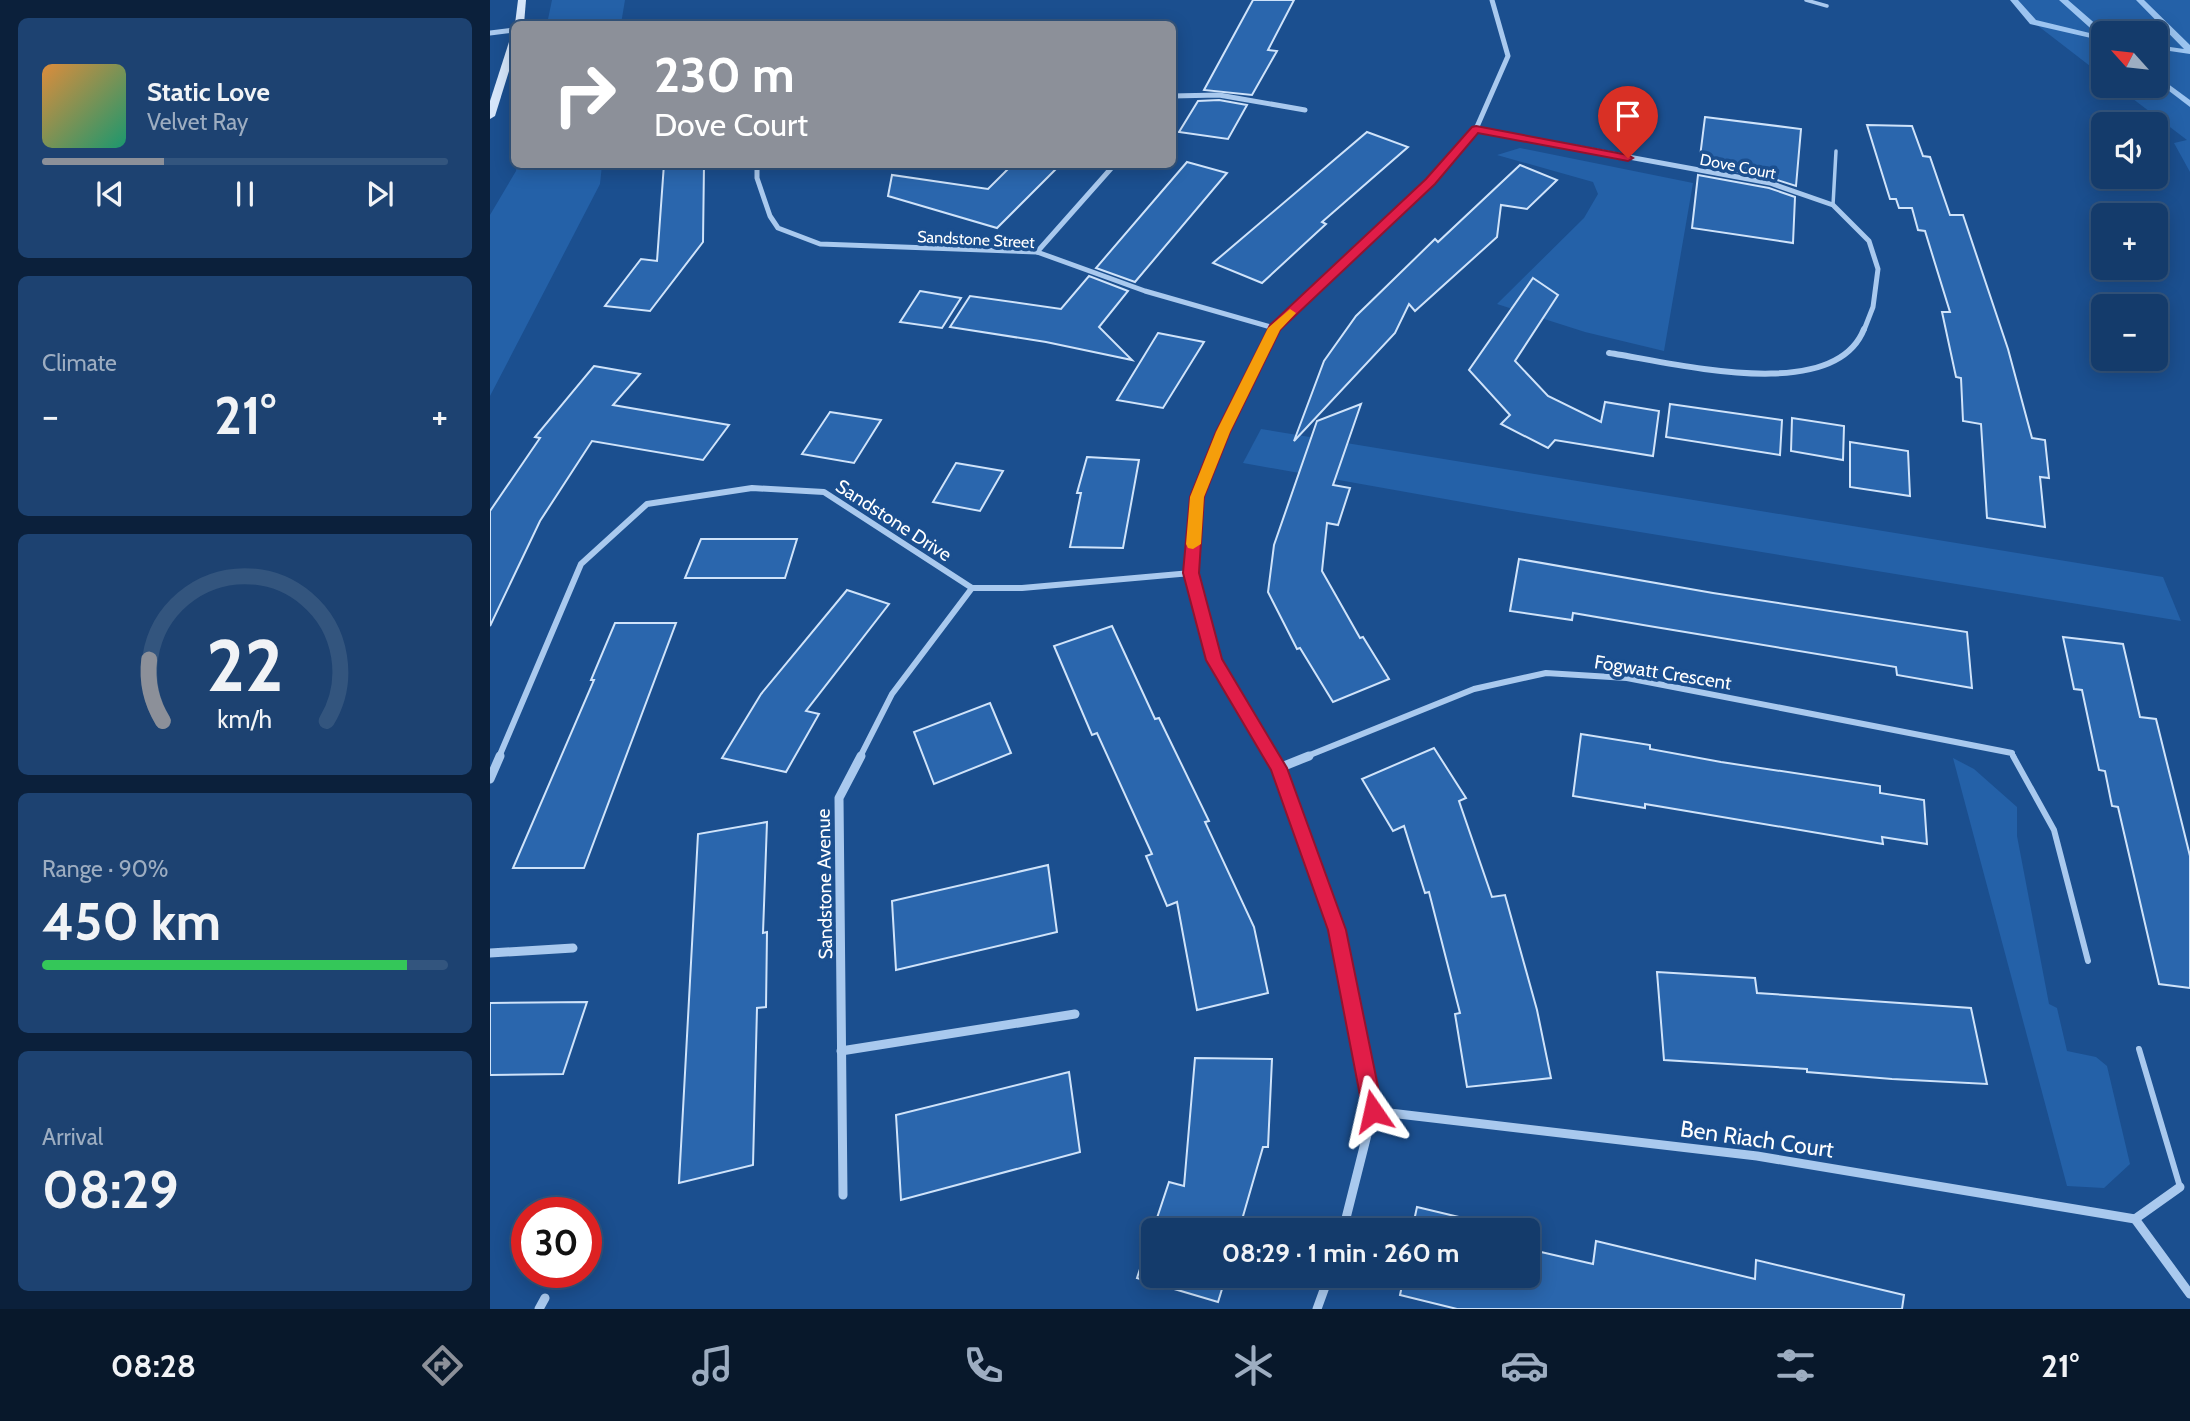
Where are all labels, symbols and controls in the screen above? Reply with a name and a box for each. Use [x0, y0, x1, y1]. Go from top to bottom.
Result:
north arrow [2091, 21, 2168, 98]
map controls [2091, 21, 2168, 371]
text: 230 m [654, 45, 795, 104]
icon: right [539, 49, 630, 140]
text: Static Love [147, 76, 270, 108]
pin [1598, 86, 1658, 158]
icon: arrive [1609, 97, 1647, 135]
text: Dove Court [654, 105, 808, 144]
text: Velvet Ray [147, 108, 248, 136]
button: sound [2091, 112, 2168, 189]
street label: Dove Court [1698, 150, 1778, 183]
icon: previous [91, 175, 129, 213]
icon: pause [226, 175, 264, 213]
icon: next [361, 175, 399, 213]
button: + [2091, 203, 2168, 280]
street label: Sandstone Street [917, 227, 1036, 252]
button: − [2091, 294, 2168, 371]
text: Climate [42, 349, 117, 377]
text: 21° [214, 384, 276, 447]
text: − [42, 392, 59, 439]
text: + [431, 392, 448, 439]
street label: Sandstone Drive [832, 474, 956, 566]
text: 22 [206, 621, 284, 709]
street label: Fogwatt Crescent [1593, 650, 1734, 695]
text: km/h [218, 703, 272, 733]
street label: Sandstone Avenue [812, 808, 837, 960]
text: Range · 90% [42, 855, 169, 883]
text: 450 km [42, 890, 221, 953]
position arrow [1336, 1074, 1410, 1148]
street label: Ben Riach Court [1678, 1114, 1836, 1164]
text: Arrival [42, 1123, 103, 1151]
text: 08:29 [42, 1158, 178, 1221]
speed limit sign: 30 [511, 1197, 602, 1288]
text: 08:29 · 1 min · 260 m [1222, 1237, 1459, 1269]
icon: directions [418, 1341, 467, 1390]
icon: music [688, 1341, 737, 1390]
icon: phone [959, 1341, 1008, 1390]
icon: climate [1229, 1341, 1278, 1390]
icon: car [1500, 1341, 1549, 1390]
icon: filters [1771, 1341, 1820, 1390]
text: 08:28 [111, 1346, 196, 1385]
text: 21° [2041, 1346, 2079, 1385]

